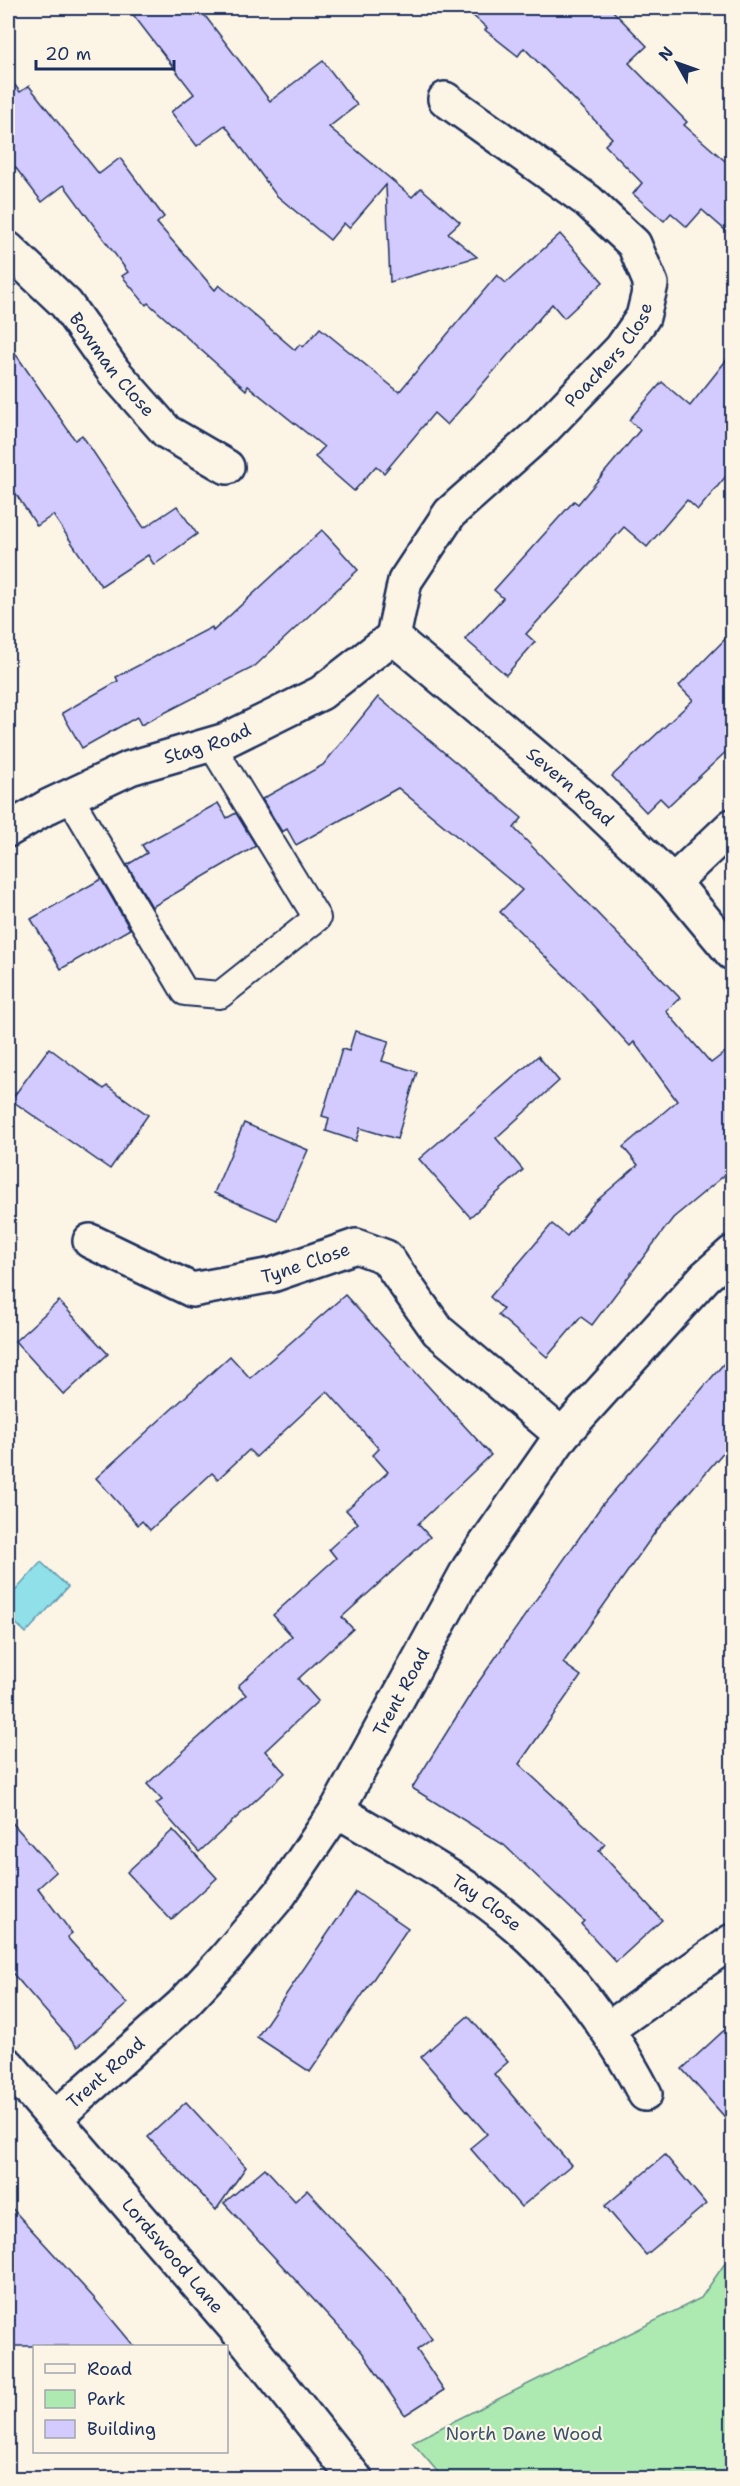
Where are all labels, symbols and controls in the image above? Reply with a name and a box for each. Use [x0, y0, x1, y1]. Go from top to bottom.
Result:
scale bar [36, 33, 174, 71]
north arrow [647, 33, 707, 93]
text: 20 m [45, 42, 91, 66]
text: N [654, 42, 678, 65]
street label: Poachers Close [559, 300, 658, 413]
street label: Bowman Close [64, 308, 160, 422]
street label: Stag Road [161, 718, 255, 770]
street label: Severn Road [521, 742, 619, 832]
street label: Tyne Close [259, 1237, 353, 1289]
street label: Trent Road [368, 1644, 435, 1740]
street label: Tay Close [447, 1869, 527, 1937]
street label: Trent Road [62, 2032, 150, 2114]
street label: Lordswood Lane [116, 2193, 229, 2318]
legend [33, 2345, 228, 2453]
text: Road [87, 2357, 132, 2381]
text: Park [87, 2387, 126, 2411]
text: Building [87, 2417, 156, 2441]
park label: North Dane Wood [446, 2422, 602, 2446]

